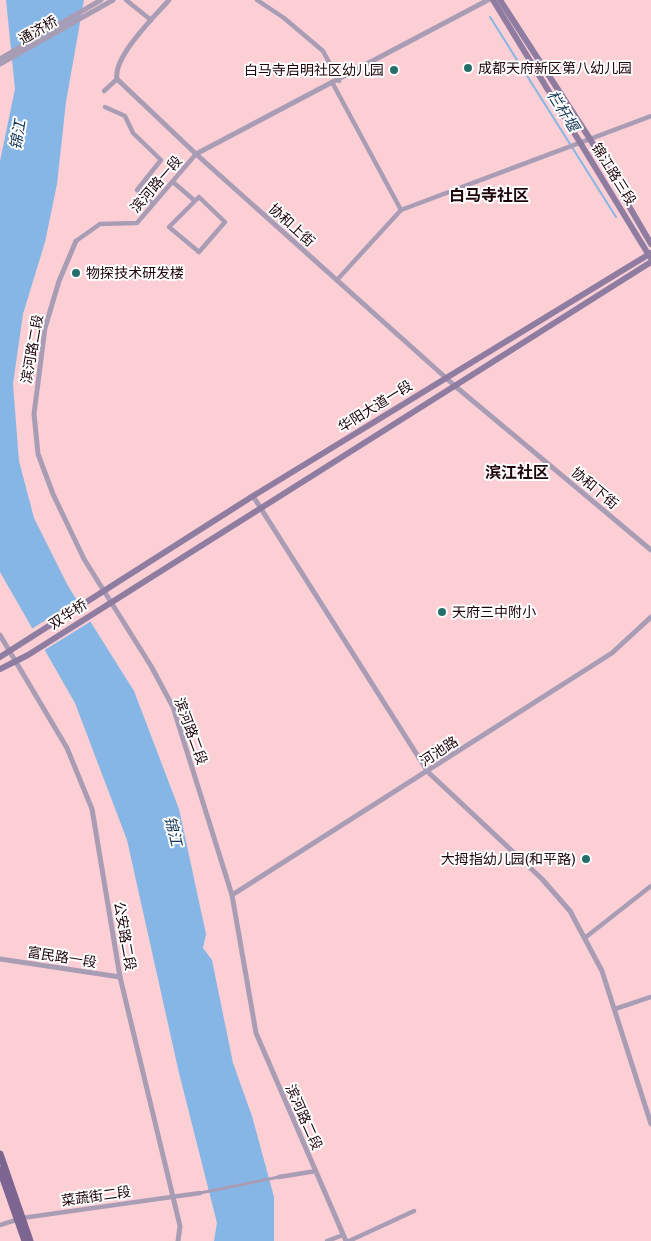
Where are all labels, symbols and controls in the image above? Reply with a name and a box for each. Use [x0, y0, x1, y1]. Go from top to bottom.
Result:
street label: 通济桥 [14, 10, 61, 48]
place label: 成都天府新区第八幼儿园 [478, 57, 632, 77]
place label: 白马寺启明社区幼儿园 [244, 59, 384, 79]
marker: 成都天府新区第八幼儿园 [462, 62, 474, 74]
marker: 白马寺启明社区幼儿园 [388, 64, 400, 76]
water label: 栏杆堰 [543, 85, 588, 138]
water label: 锦江 [3, 116, 31, 151]
street label: 锦江路三段 [588, 138, 642, 208]
street label: 滨河路一段 [125, 150, 186, 216]
district label: 白马寺社区 [449, 182, 529, 206]
street label: 协和上街 [265, 198, 320, 250]
place label: 物探技术研发楼 [86, 262, 184, 282]
marker: 物探技术研发楼 [70, 267, 82, 279]
street label: 滨河路二段 [15, 313, 47, 385]
street label: 华阳大道一段 [334, 374, 415, 436]
district label: 滨江社区 [485, 459, 549, 483]
street label: 协和下街 [568, 462, 624, 513]
street label: 双华桥 [44, 593, 91, 633]
place label: 天府三中附小 [452, 601, 536, 621]
marker: 天府三中附小 [436, 606, 448, 618]
street label: 滨河路二段 [171, 694, 213, 767]
street label: 河池路 [415, 730, 462, 770]
water label: 锦江 [160, 813, 190, 850]
place label: 大拇指幼儿园(和平路) [441, 848, 576, 868]
marker: 大拇指幼儿园(和平路) [580, 853, 592, 865]
street label: 公安路二段 [110, 900, 142, 972]
street label: 富民路一段 [26, 941, 98, 971]
street label: 滨河路二段 [282, 1081, 328, 1153]
street label: 菜蔬街二段 [60, 1180, 132, 1210]

